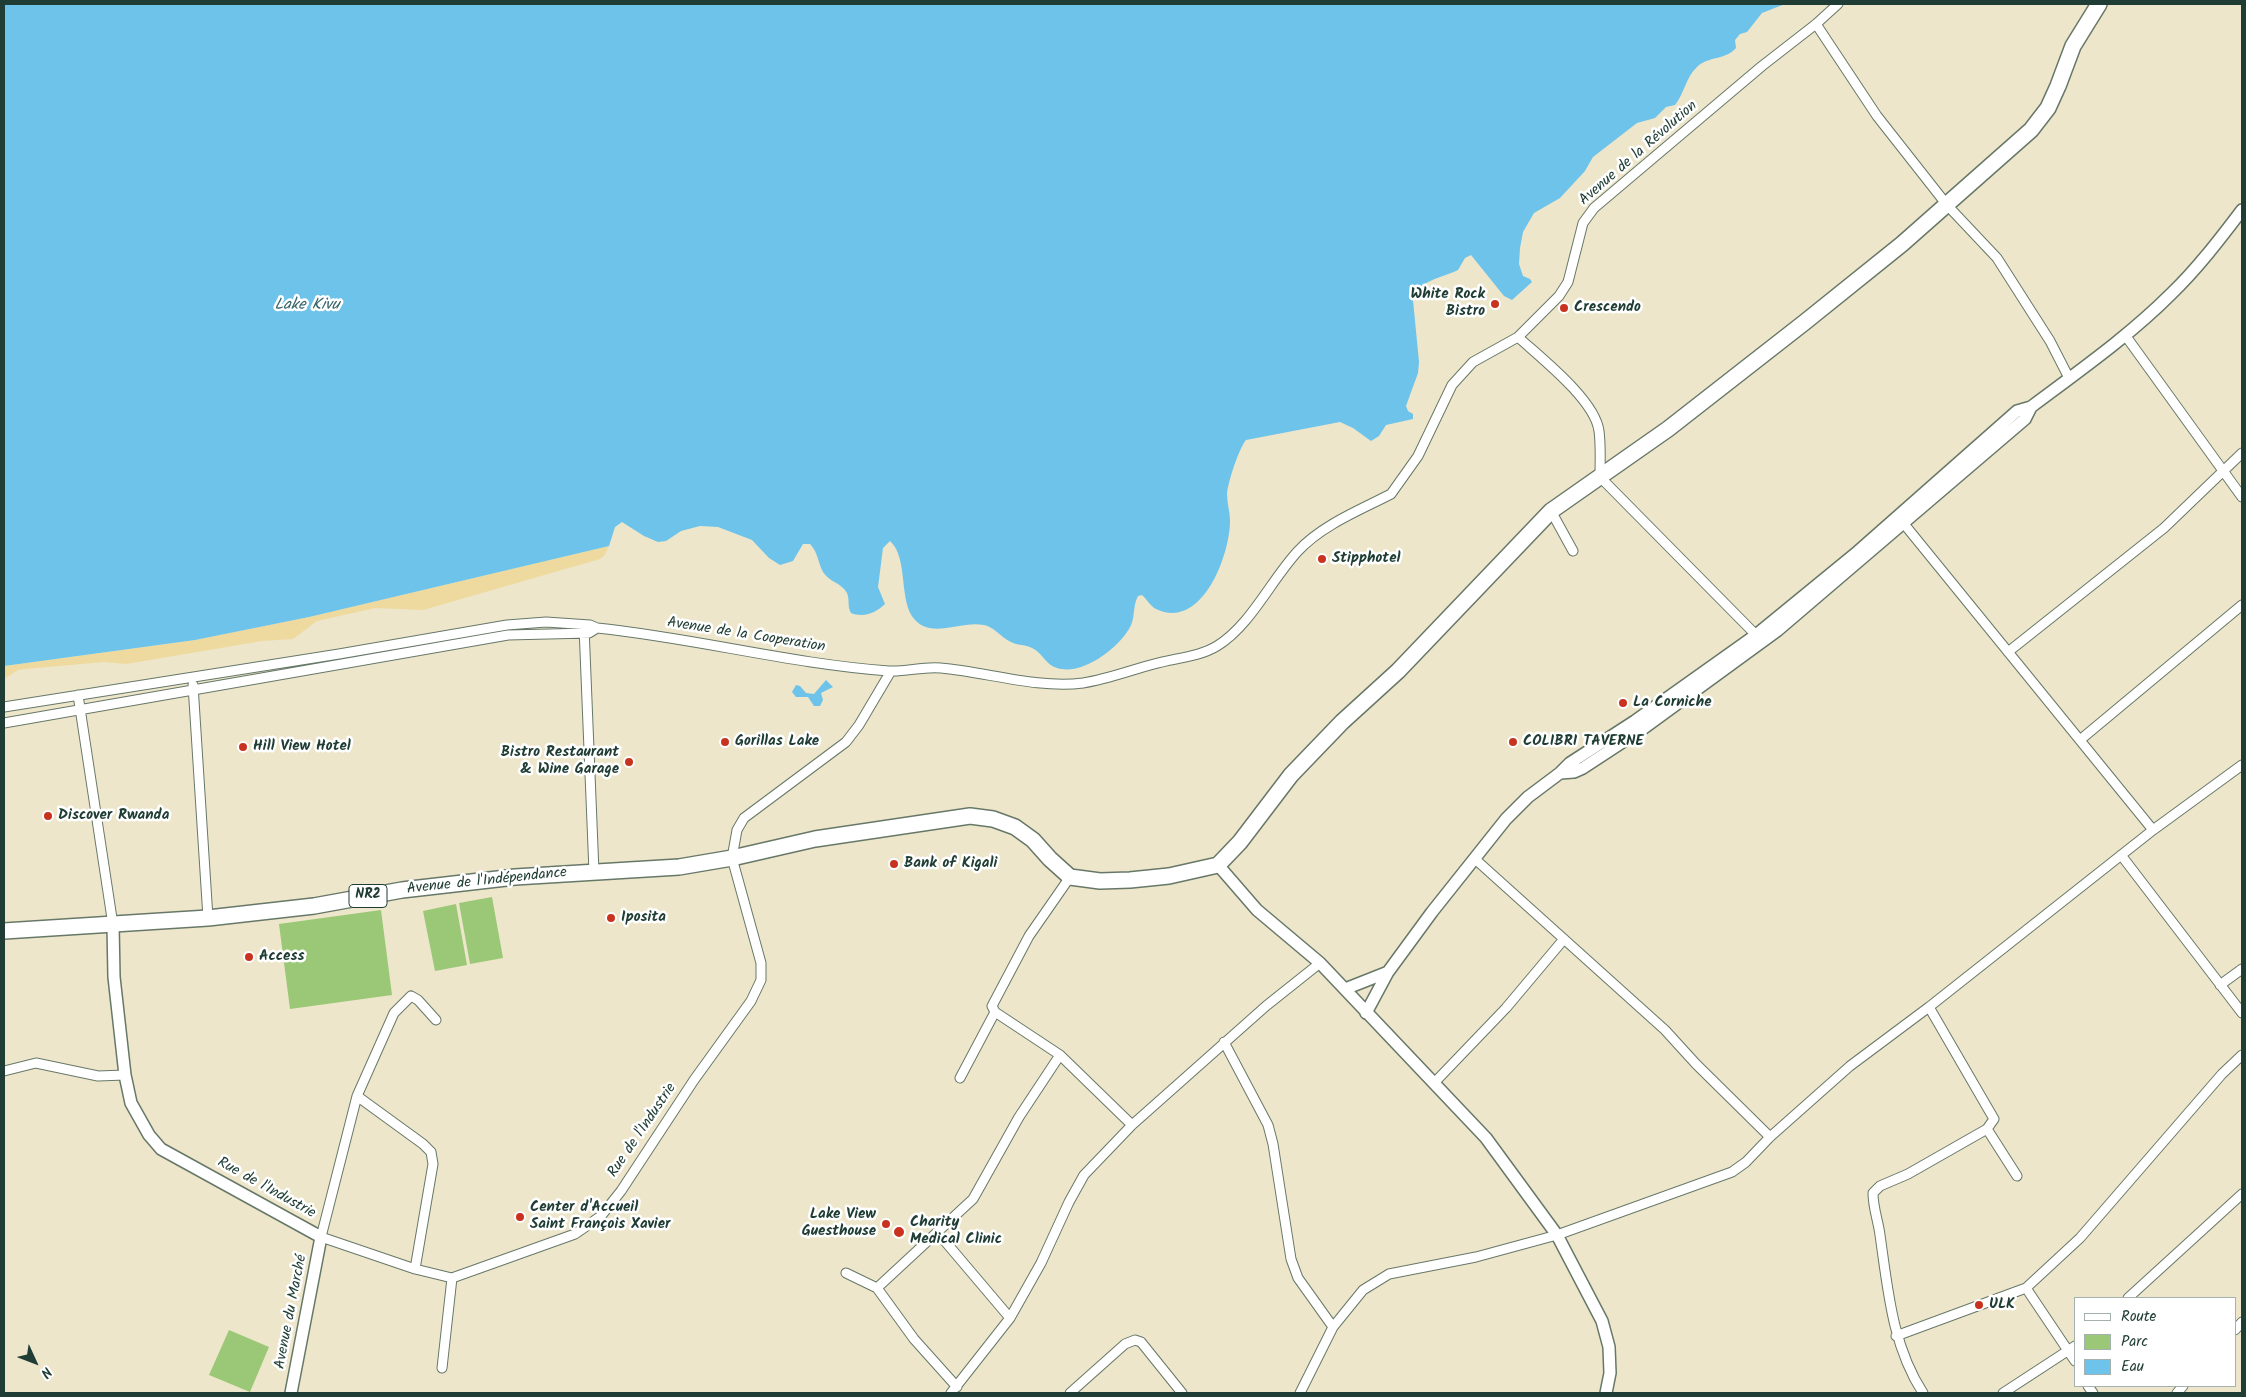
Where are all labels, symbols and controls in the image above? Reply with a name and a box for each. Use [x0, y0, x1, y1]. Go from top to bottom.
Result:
street label: Avenue de la Révolution [1576, 98, 1702, 210]
place label: White Rock Bistro [1410, 286, 1485, 321]
water label: Lake Kivu [274, 296, 340, 316]
marker: White Rock Bistro [1489, 298, 1501, 310]
place label: Crescendo [1574, 299, 1641, 317]
marker: Crescendo [1558, 302, 1570, 314]
place label: Stipphotel [1332, 550, 1400, 568]
marker: Stipphotel [1316, 553, 1328, 565]
street label: Avenue de la Cooperation [666, 615, 826, 657]
place label: La Corniche [1633, 694, 1711, 712]
marker: La Corniche [1617, 697, 1629, 709]
place label: Gorillas Lake [735, 733, 819, 751]
place label: COLIBRI TAVERNE [1523, 733, 1644, 751]
marker: Gorillas Lake [719, 736, 731, 748]
marker: COLIBRI TAVERNE [1507, 736, 1519, 748]
place label: Hill View Hotel [253, 738, 351, 756]
marker: Hill View Hotel [237, 741, 249, 753]
place label: Bistro Restaurant & Wine Garage [501, 744, 619, 779]
marker: Bistro Restaurant & Wine Garage [623, 756, 635, 768]
place label: Discover Rwanda [58, 807, 169, 825]
marker: Discover Rwanda [42, 810, 54, 822]
place label: Bank of Kigali [904, 855, 997, 873]
marker: Bank of Kigali [888, 858, 900, 870]
street label: Avenue de l'Indépendance [406, 865, 568, 899]
road number: NR2 [349, 884, 387, 908]
place label: Iposita [621, 909, 666, 927]
marker: Iposita [605, 912, 617, 924]
place label: Access [259, 948, 304, 966]
marker: Access [243, 951, 255, 963]
street label: Rue de l'Industrie [605, 1081, 681, 1181]
street label: Rue de l'Industrie [214, 1155, 318, 1223]
place label: Center d'Accueil Saint François Xavier [530, 1199, 671, 1234]
place label: Lake View Guesthouse [802, 1206, 876, 1241]
marker: Center d'Accueil Saint François Xavier [514, 1211, 526, 1223]
place label: Charity Medical Clinic [910, 1214, 1002, 1249]
marker: Lake View Guesthouse [880, 1218, 892, 1230]
marker: Charity Medical Clinic [892, 1225, 906, 1239]
street label: Avenue du Marché [272, 1253, 312, 1371]
place label: ULK [1989, 1296, 2015, 1314]
legend [2074, 1297, 2236, 1387]
marker: ULK [1973, 1299, 1985, 1311]
text: Route [2121, 1305, 2156, 1329]
text: Parc [2121, 1330, 2148, 1354]
north arrow [10, 1337, 60, 1387]
text: Eau [2121, 1355, 2144, 1379]
text: N [35, 1361, 57, 1383]

